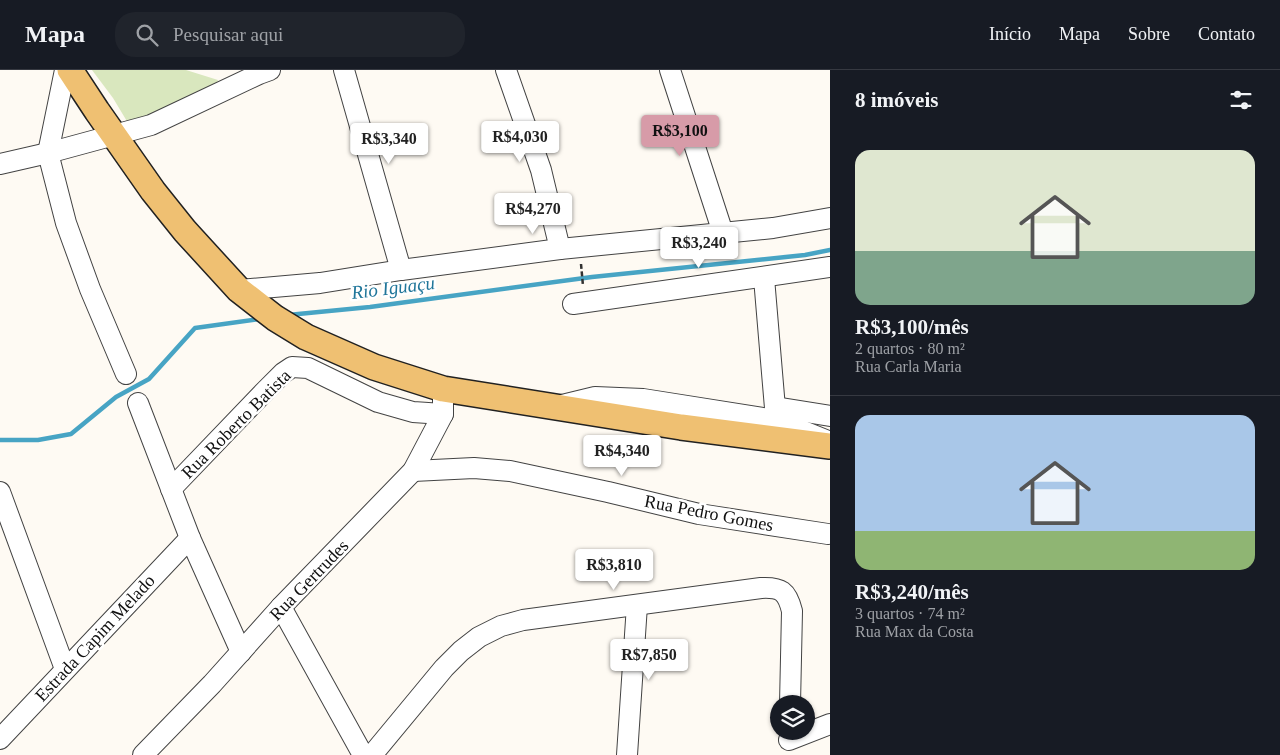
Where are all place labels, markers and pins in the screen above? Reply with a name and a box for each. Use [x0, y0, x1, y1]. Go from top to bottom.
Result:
pin: R$3,100 [634, 114, 726, 157]
pin: R$4,030 [474, 121, 566, 163]
pin: R$3,340 [343, 122, 435, 165]
pin: R$4,270 [487, 192, 579, 235]
pin: R$3,240 [653, 226, 745, 269]
pin: R$4,340 [576, 434, 668, 477]
pin: R$3,810 [568, 548, 660, 591]
pin: R$7,850 [603, 638, 695, 681]

